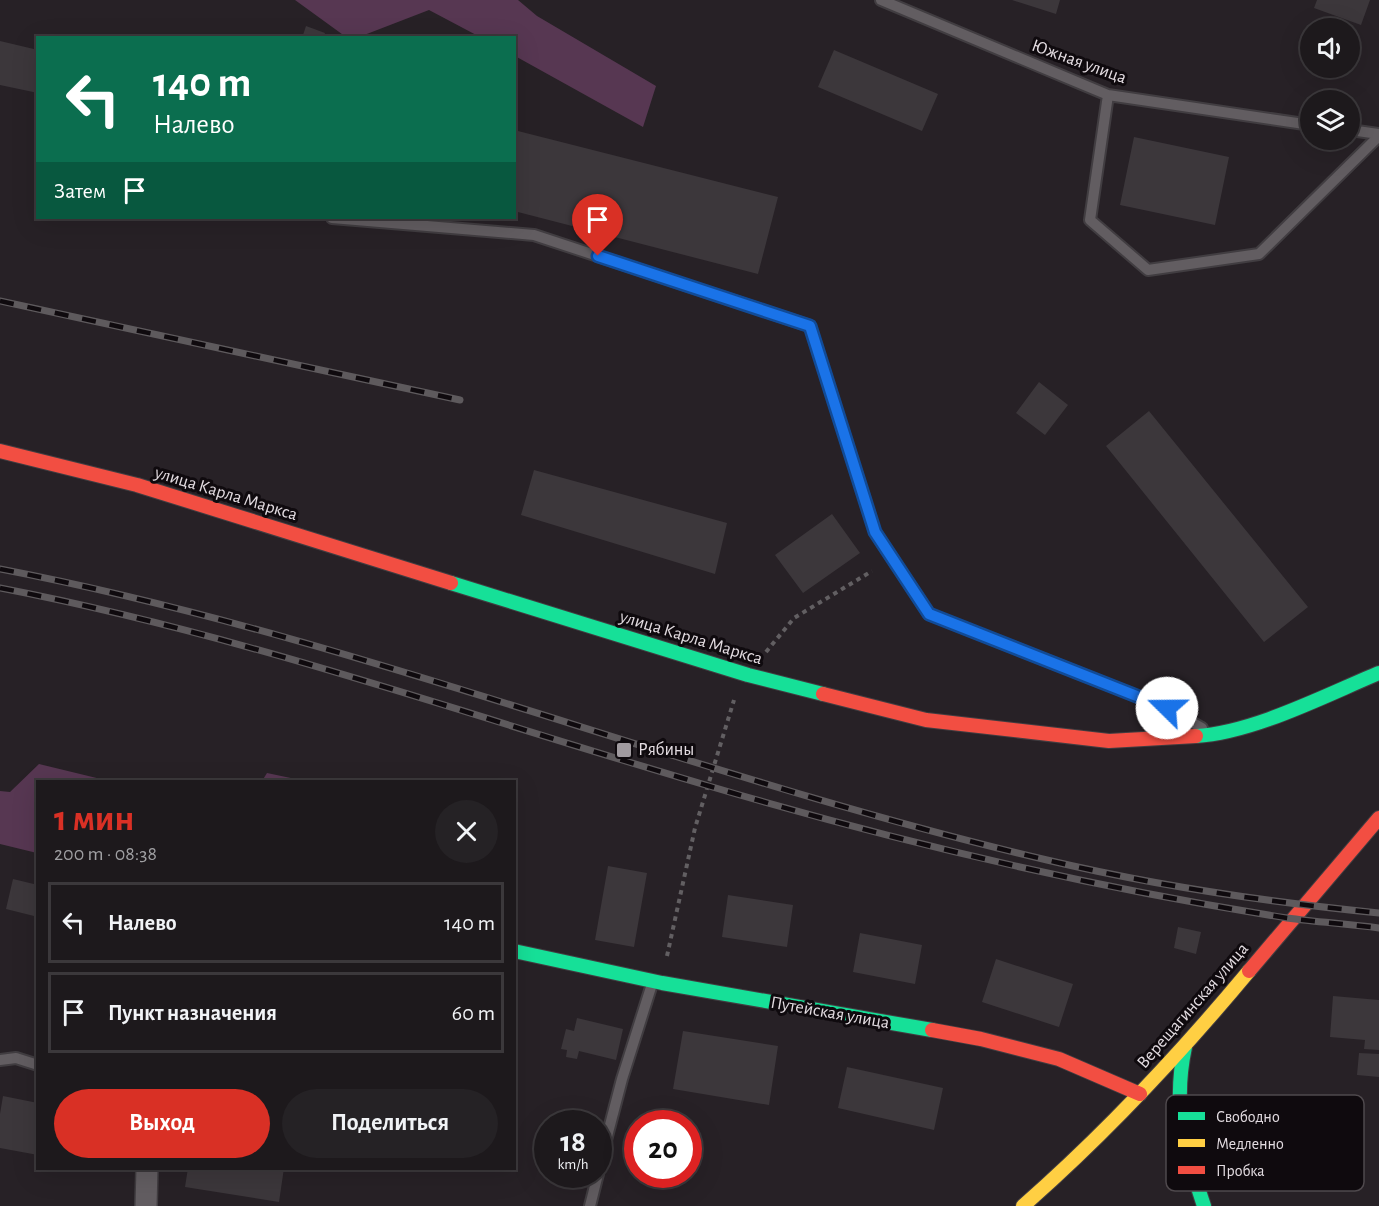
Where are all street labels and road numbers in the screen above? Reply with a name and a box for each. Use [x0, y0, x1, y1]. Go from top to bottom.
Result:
street label: Южная улица [1029, 37, 1129, 87]
street label: улица Карла Маркса [152, 463, 299, 524]
street label: улица Карла Маркса [617, 607, 764, 668]
street label: Верещагинская улица [1134, 940, 1252, 1072]
street label: Путейская улица [769, 994, 891, 1032]

